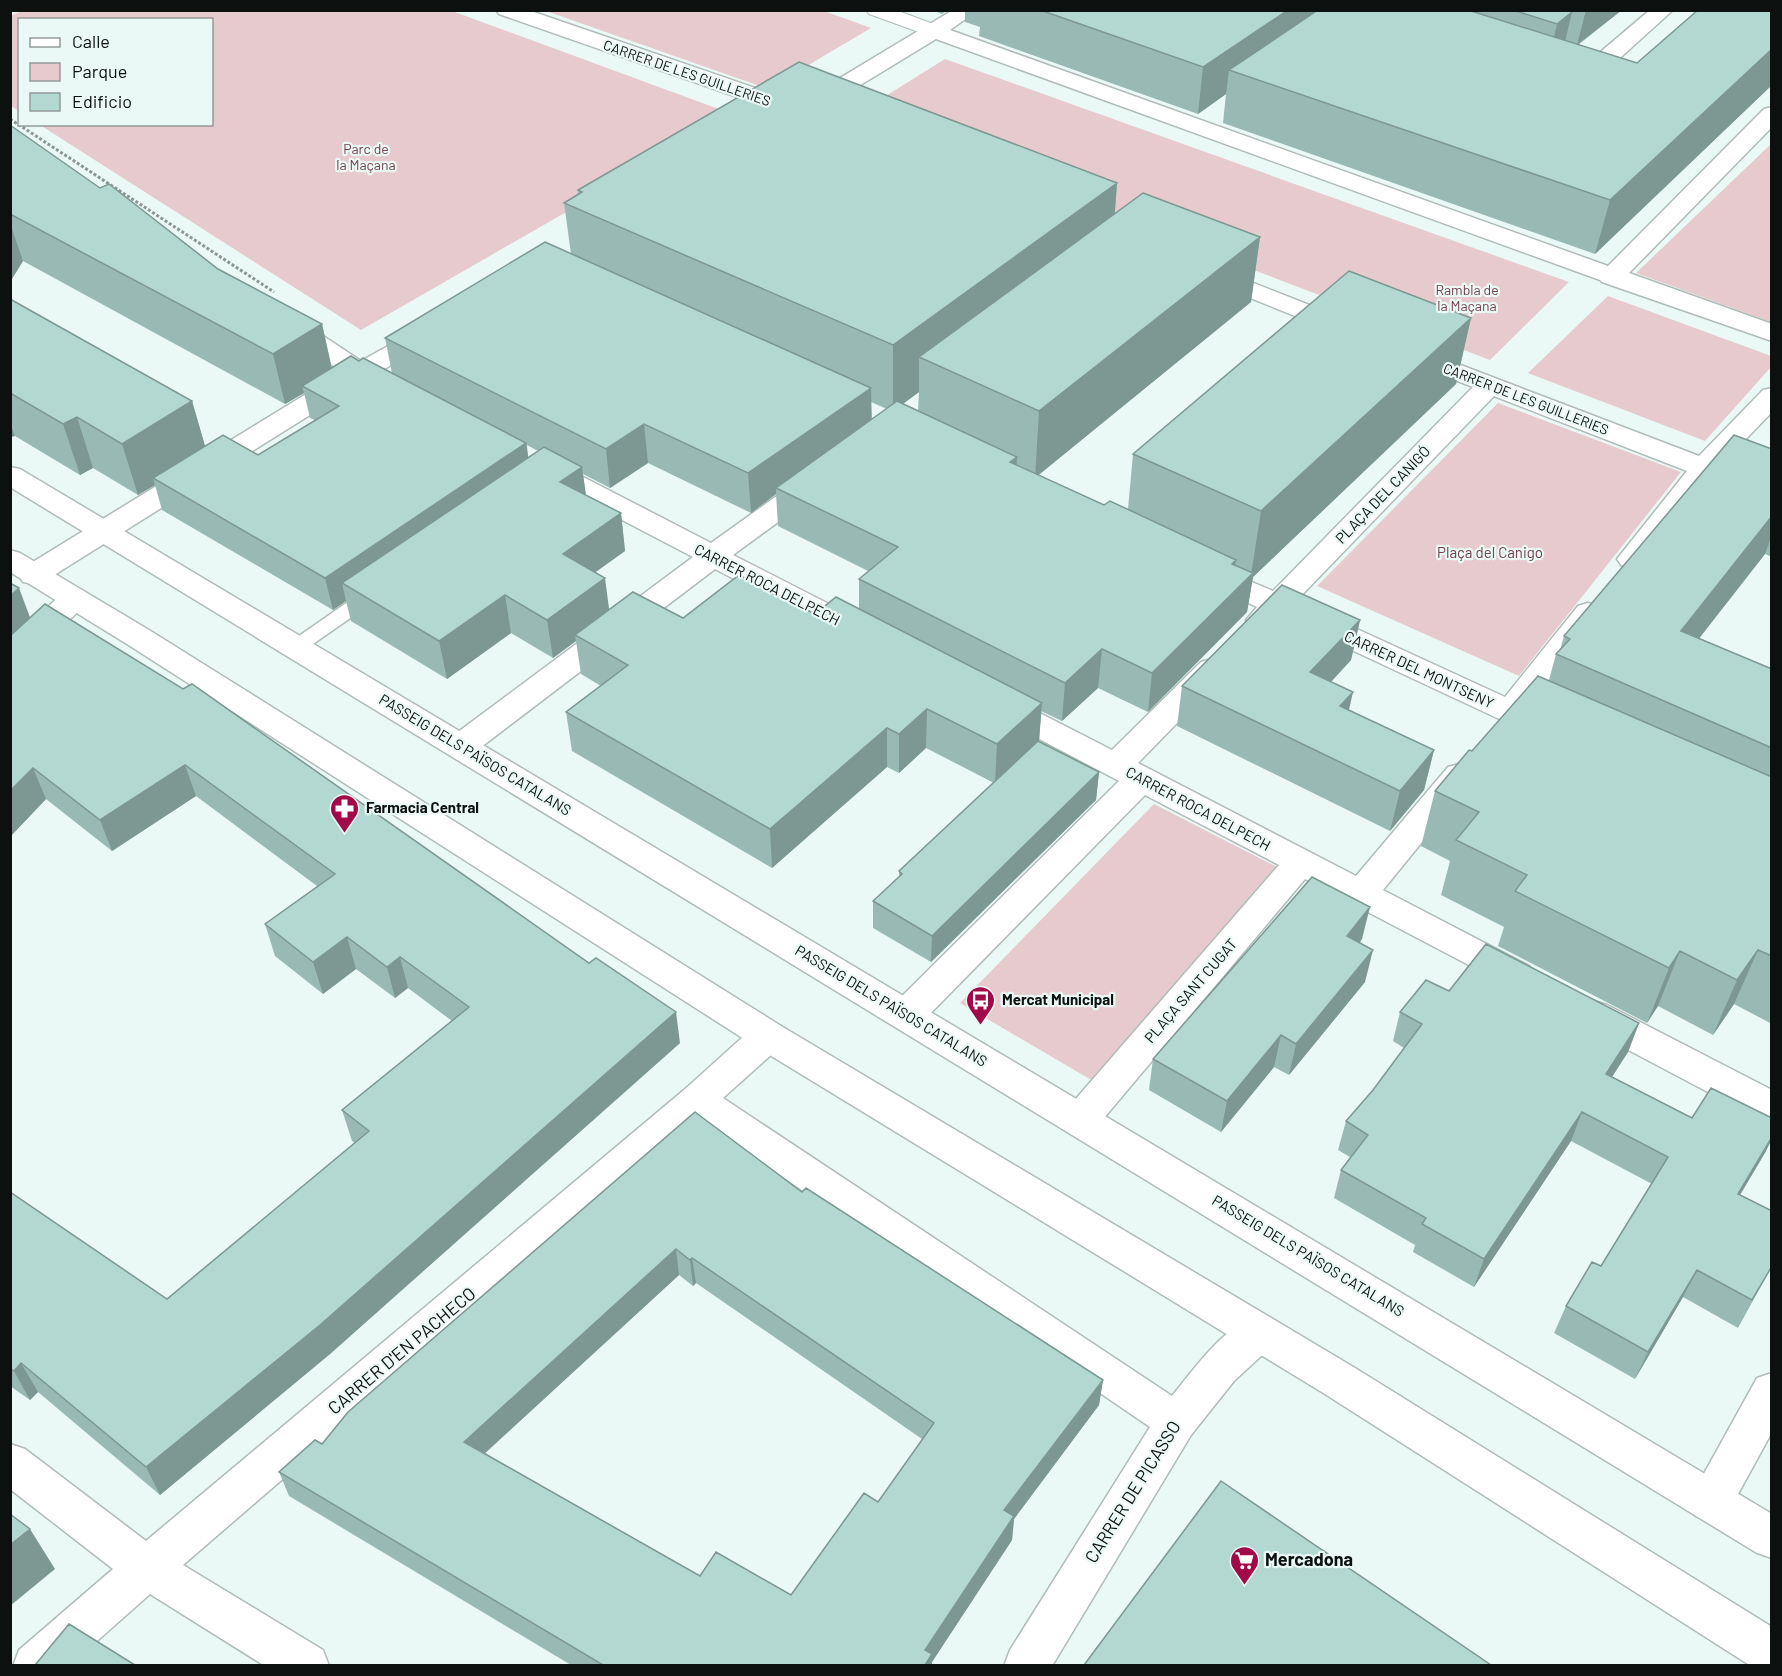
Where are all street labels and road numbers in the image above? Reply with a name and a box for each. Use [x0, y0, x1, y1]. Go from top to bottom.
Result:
street label: CARRER DE LES GUILLERIES [601, 36, 773, 109]
street label: CARRER DE LES GUILLERIES [1441, 359, 1611, 438]
street label: PLAÇA DEL CANIGÓ [1331, 442, 1433, 547]
street label: CARRER ROCA DELPECH [692, 539, 843, 629]
street label: CARRER DEL MONTSENY [1342, 627, 1497, 712]
street label: PASSEIG DELS PAÏSOS CATALANS [376, 690, 575, 819]
street label: CARRER ROCA DELPECH [1123, 762, 1274, 854]
street label: PLAÇA SANT CUGAT [1140, 935, 1240, 1046]
street label: PASSEIG DELS PAÏSOS CATALANS [792, 941, 991, 1070]
street label: PASSEIG DELS PAÏSOS CATALANS [1209, 1191, 1408, 1320]
street label: CARRER D'EN PACHECO [323, 1282, 480, 1419]
street label: CARRER DE PICASSO [1079, 1416, 1185, 1567]

